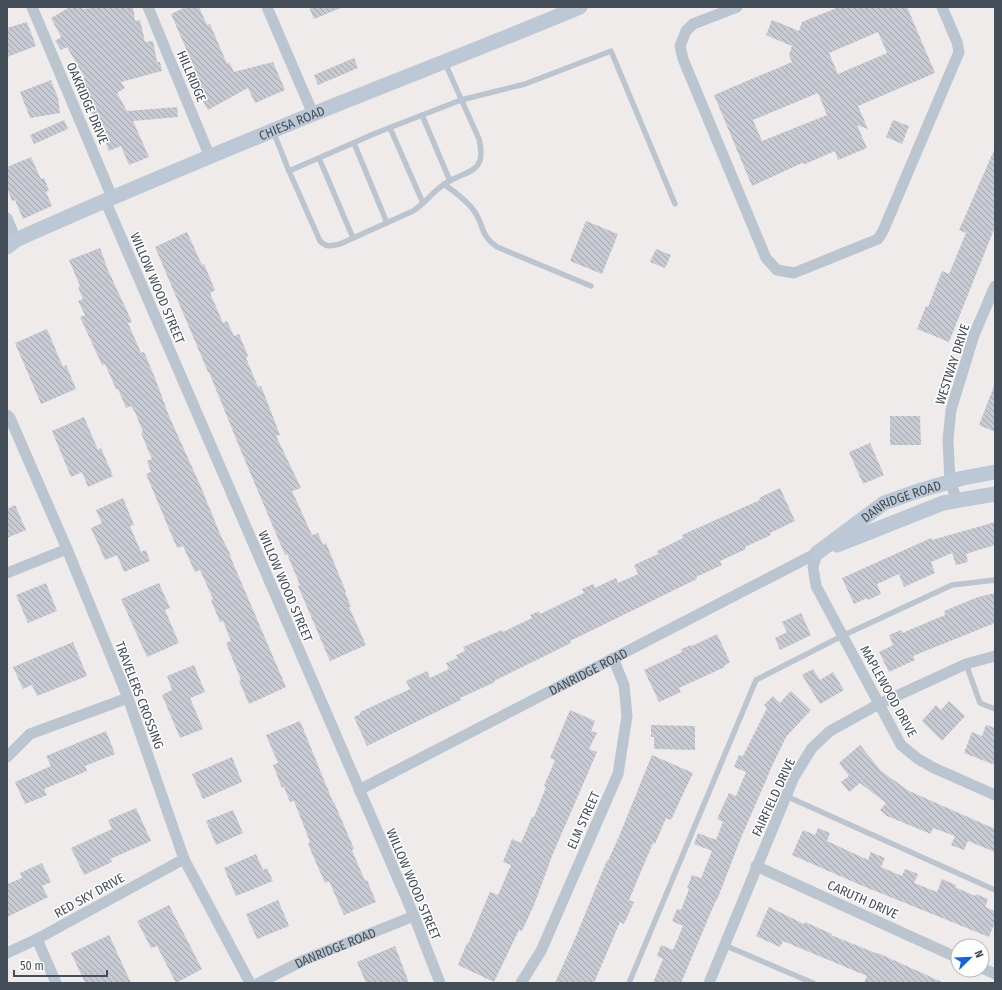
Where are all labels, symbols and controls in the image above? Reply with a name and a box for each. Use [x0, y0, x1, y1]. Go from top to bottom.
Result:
street label: HILLRIDGE [174, 48, 209, 104]
street label: OAKRIDGE DRIVE [64, 60, 111, 146]
street label: CHIESA ROAD [257, 103, 327, 143]
street label: WILLOW WOOD STREET [127, 230, 188, 346]
street label: WESTWAY DRIVE [932, 322, 973, 406]
street label: DANRIDGE ROAD [858, 478, 943, 525]
street label: WILLOW WOOD STREET [255, 528, 316, 644]
street label: TRAVELERS CROSSING [112, 639, 167, 751]
street label: MAPLEWOOD DRIVE [857, 643, 920, 740]
street label: DANRIDGE ROAD [547, 645, 630, 698]
street label: FAIRFIELD DRIVE [749, 756, 798, 839]
street label: ELM STREET [564, 789, 603, 851]
street label: WILLOW WOOD STREET [383, 826, 444, 942]
street label: RED SKY DRIVE [52, 870, 127, 921]
street label: CARUTH DRIVE [825, 877, 900, 922]
street label: DANRIDGE ROAD [292, 925, 378, 972]
north arrow [950, 938, 990, 978]
text: N [971, 949, 986, 960]
scale bar [14, 952, 107, 978]
text: 50 m [20, 959, 44, 973]

